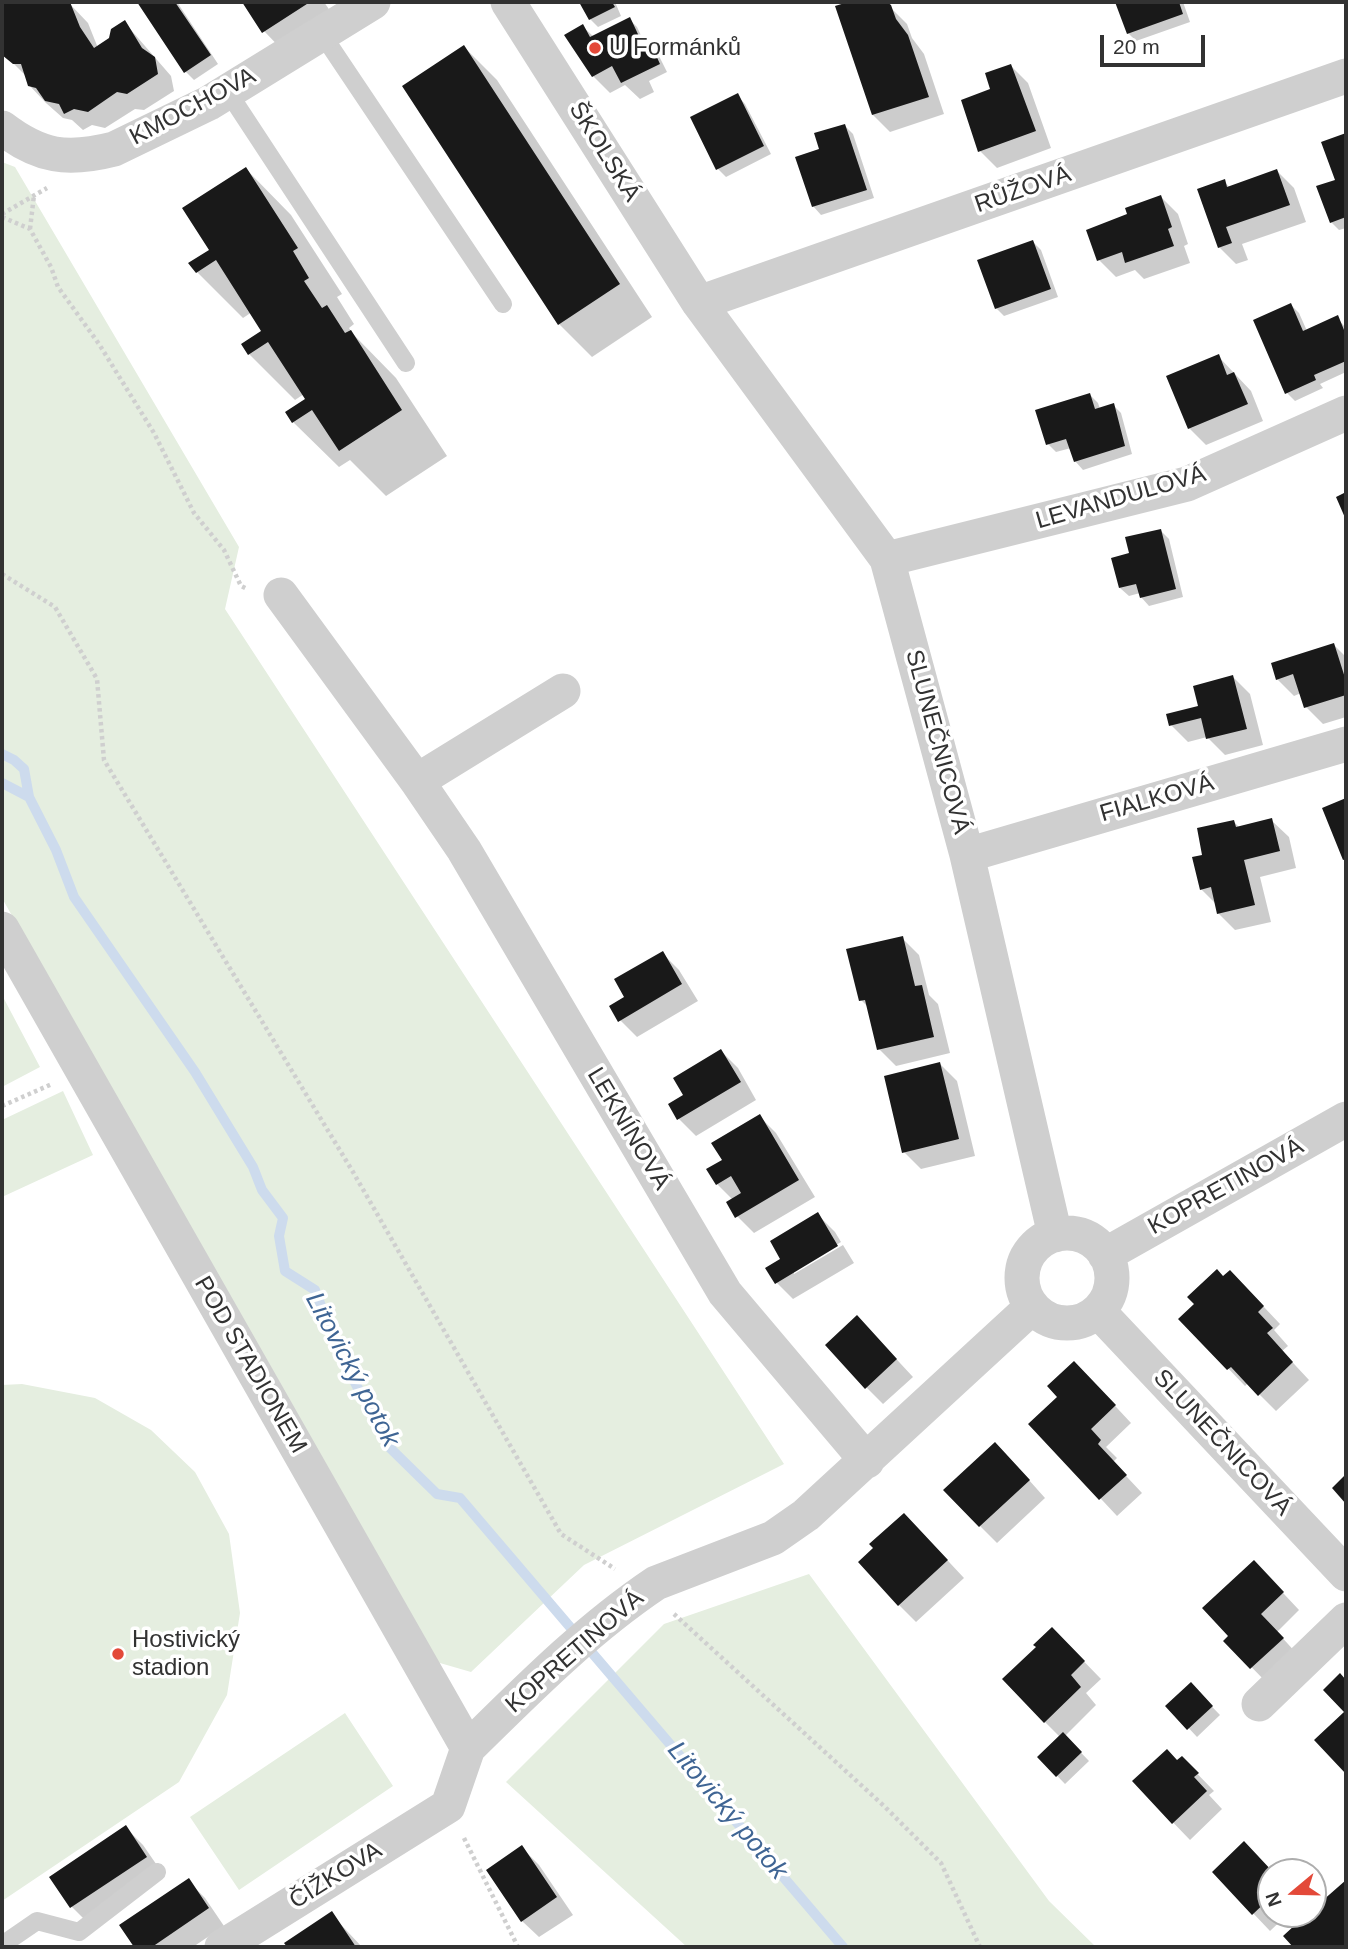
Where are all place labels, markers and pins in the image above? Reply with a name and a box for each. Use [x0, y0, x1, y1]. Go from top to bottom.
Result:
place label: U Formánků [609, 34, 741, 62]
marker: U Formánků [587, 40, 603, 56]
place label: Hostivický stadion [132, 1626, 240, 1682]
marker: Hostivický stadion [110, 1646, 126, 1662]

